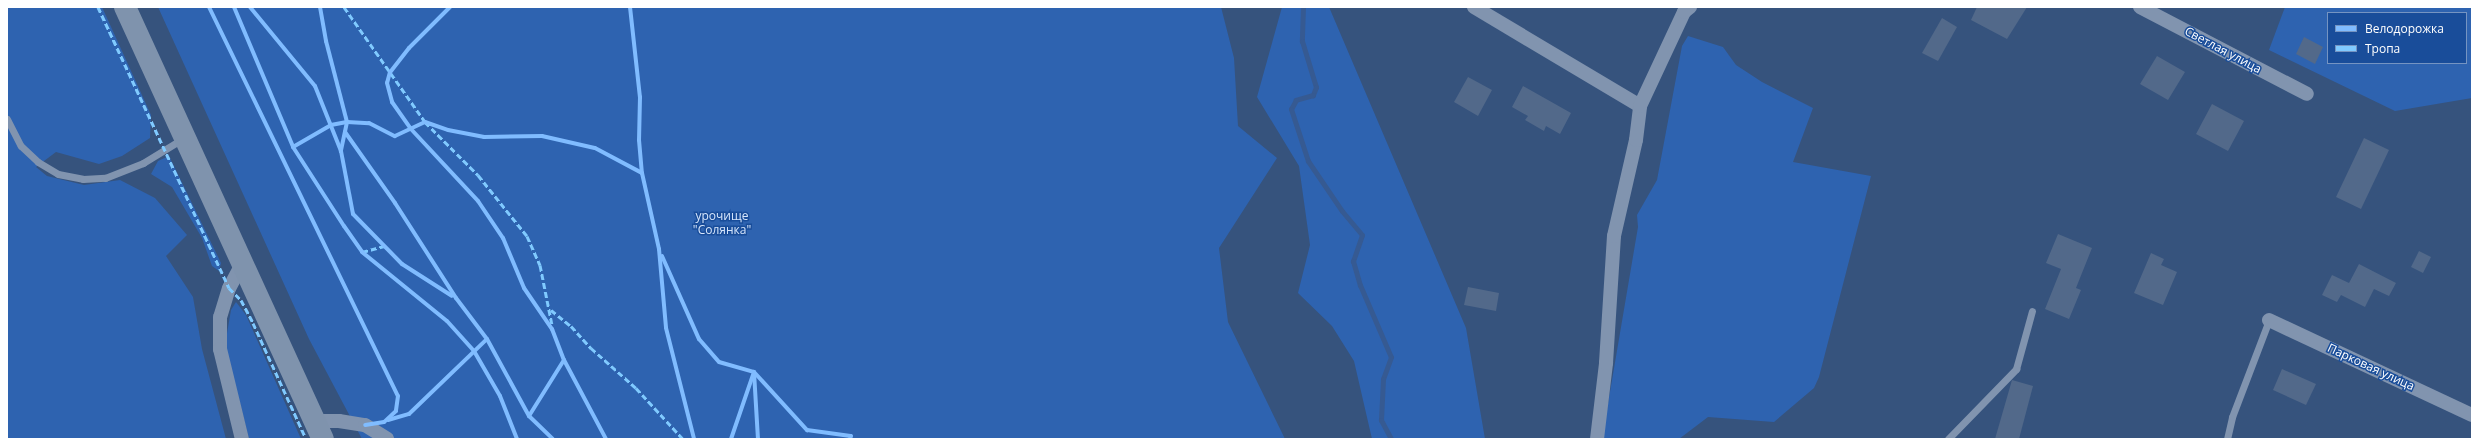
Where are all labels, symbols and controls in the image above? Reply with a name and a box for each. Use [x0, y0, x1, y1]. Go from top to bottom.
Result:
legend [2327, 12, 2467, 64]
text: Велодорожка [2365, 20, 2444, 37]
street label: Светлая улица [2182, 24, 2264, 76]
text: Тропа [2365, 40, 2400, 57]
park label: урочище "Солянка" [693, 209, 751, 237]
street label: Парковая улица [2325, 341, 2417, 393]

